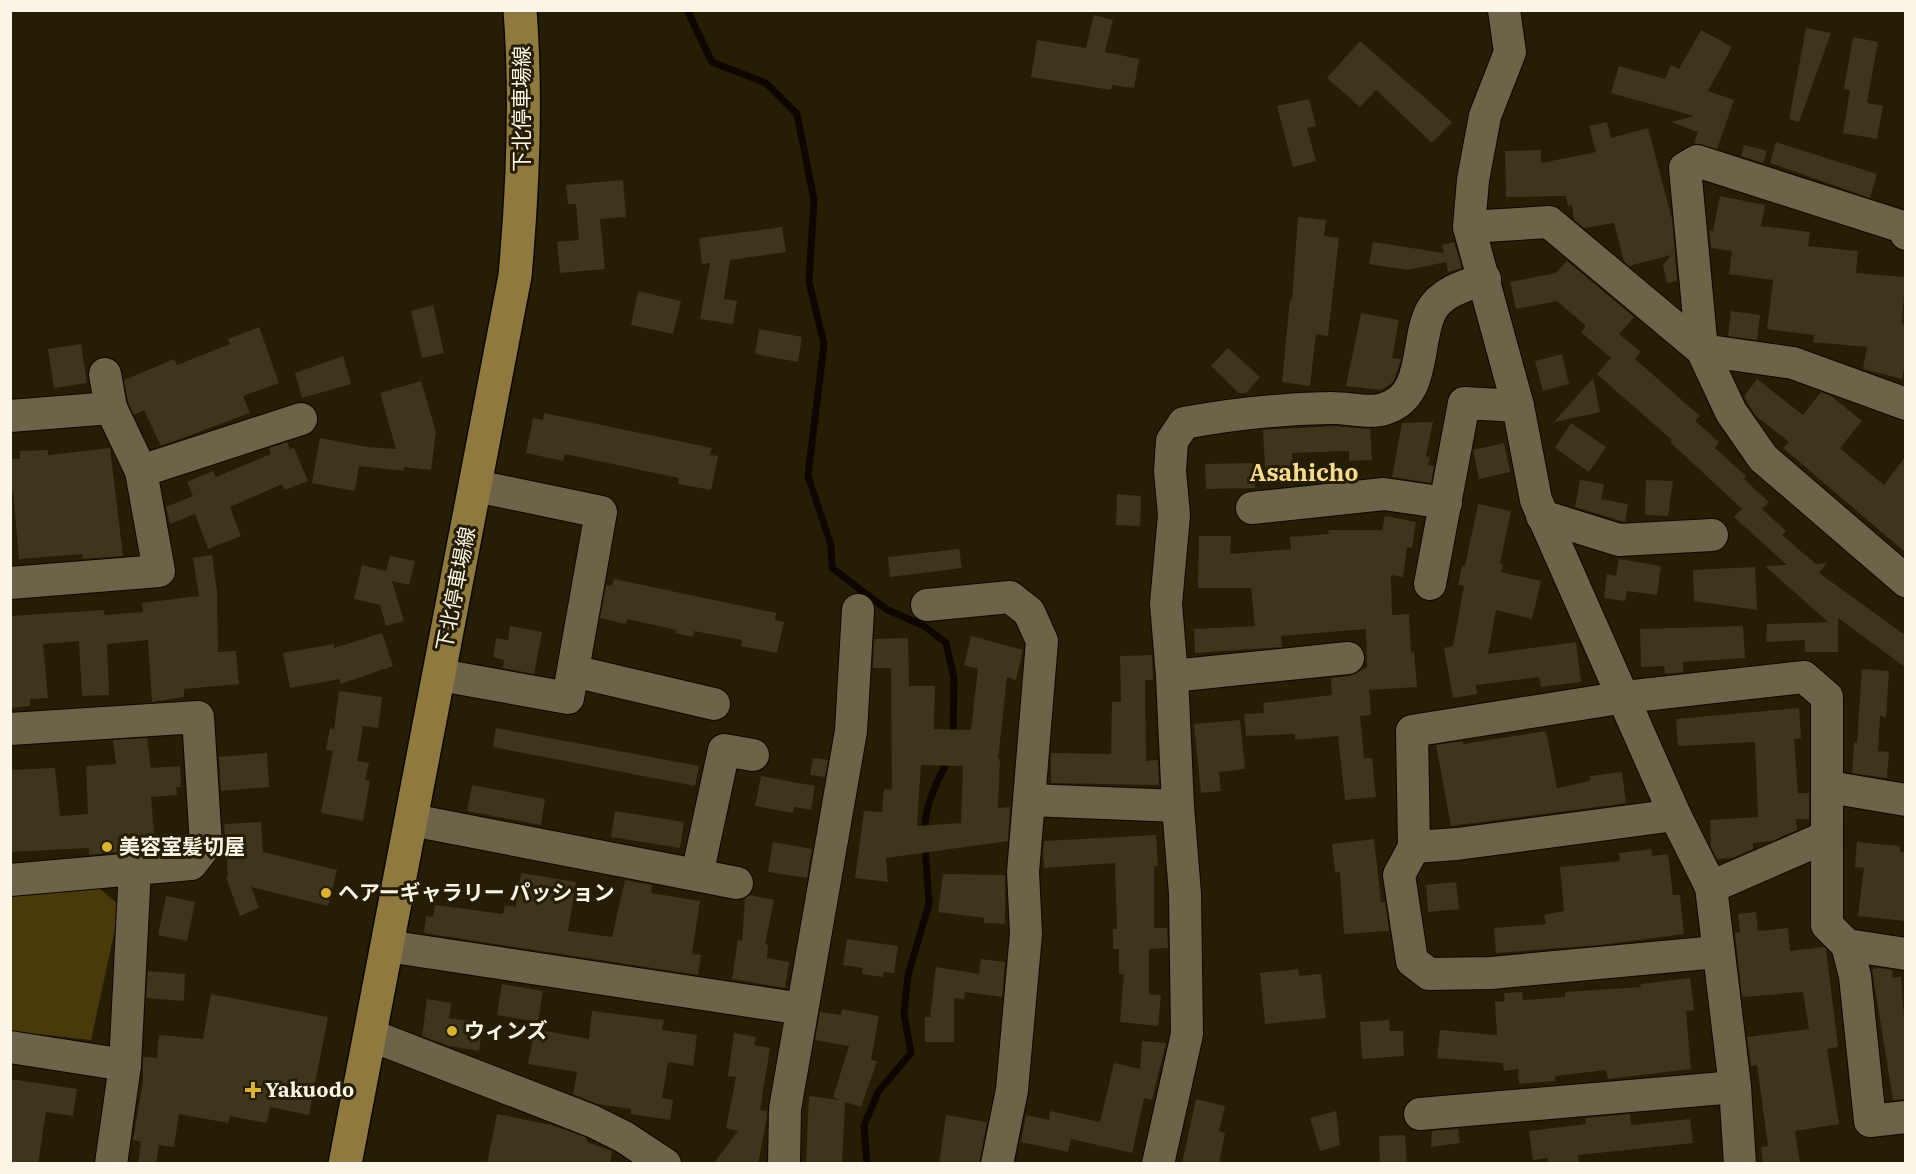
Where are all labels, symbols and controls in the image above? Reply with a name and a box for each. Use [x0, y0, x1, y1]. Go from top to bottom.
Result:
street label: 下北停車場線 [507, 46, 535, 172]
district label: Asahicho [1250, 456, 1358, 488]
street label: 下北停車場線 [429, 524, 481, 653]
place label: 美容室髪切屋 [119, 832, 245, 860]
marker: 美容室髪切屋 [100, 840, 114, 854]
place label: ヘアーギャラリー パッション [338, 878, 615, 906]
marker: ヘアーギャラリー パッション [319, 886, 333, 900]
place label: ウィンズ [464, 1016, 548, 1044]
marker: ウィンズ [445, 1024, 459, 1038]
place label: Yakuodo [265, 1075, 354, 1103]
marker: Yakuodo [246, 1083, 260, 1097]

